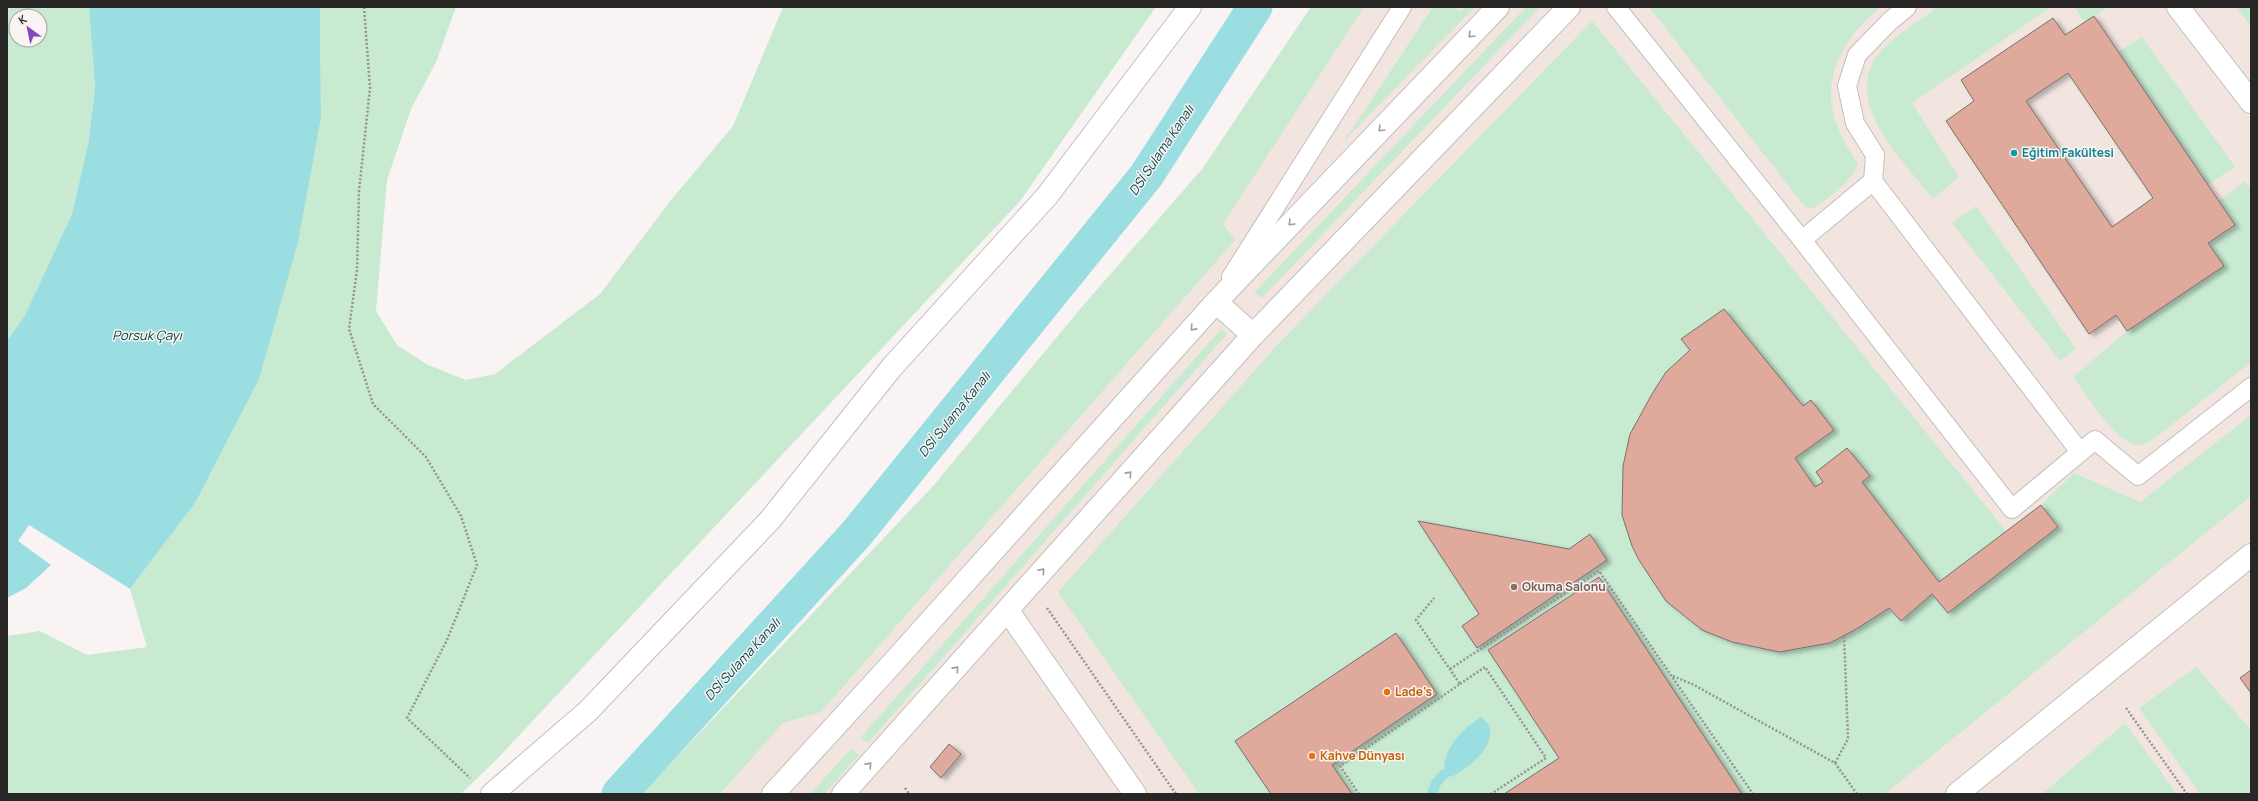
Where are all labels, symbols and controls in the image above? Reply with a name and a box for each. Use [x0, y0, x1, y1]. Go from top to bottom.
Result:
north arrow [8, 8, 48, 48]
text: K [15, 10, 30, 27]
one-way arrow [1468, 30, 1476, 38]
water label: DSİ Sulama Kanalı [1124, 101, 1198, 199]
one-way arrow [1379, 124, 1386, 132]
place label: Eğitim Fakültesi [2022, 144, 2114, 161]
marker: Eğitim Fakültesi [2009, 148, 2019, 158]
one-way arrow [1289, 218, 1296, 226]
one-way arrow [1190, 323, 1197, 331]
water label: Porsuk Çayı [112, 326, 183, 344]
water label: DSİ Sulama Kanalı [914, 367, 995, 461]
one-way arrow [1124, 472, 1131, 479]
one-way arrow [1038, 569, 1045, 576]
place label: Okuma Salonu [1522, 578, 1606, 595]
marker: Okuma Salonu [1509, 582, 1519, 592]
water label: DSİ Sulama Kanalı [700, 613, 785, 704]
one-way arrow [951, 666, 958, 673]
place label: Lade’s [1395, 683, 1432, 700]
marker: Lade’s [1382, 687, 1392, 697]
place label: Kahve Dünyası [1320, 747, 1405, 764]
marker: Kahve Dünyası [1307, 751, 1317, 761]
one-way arrow [864, 762, 871, 770]

